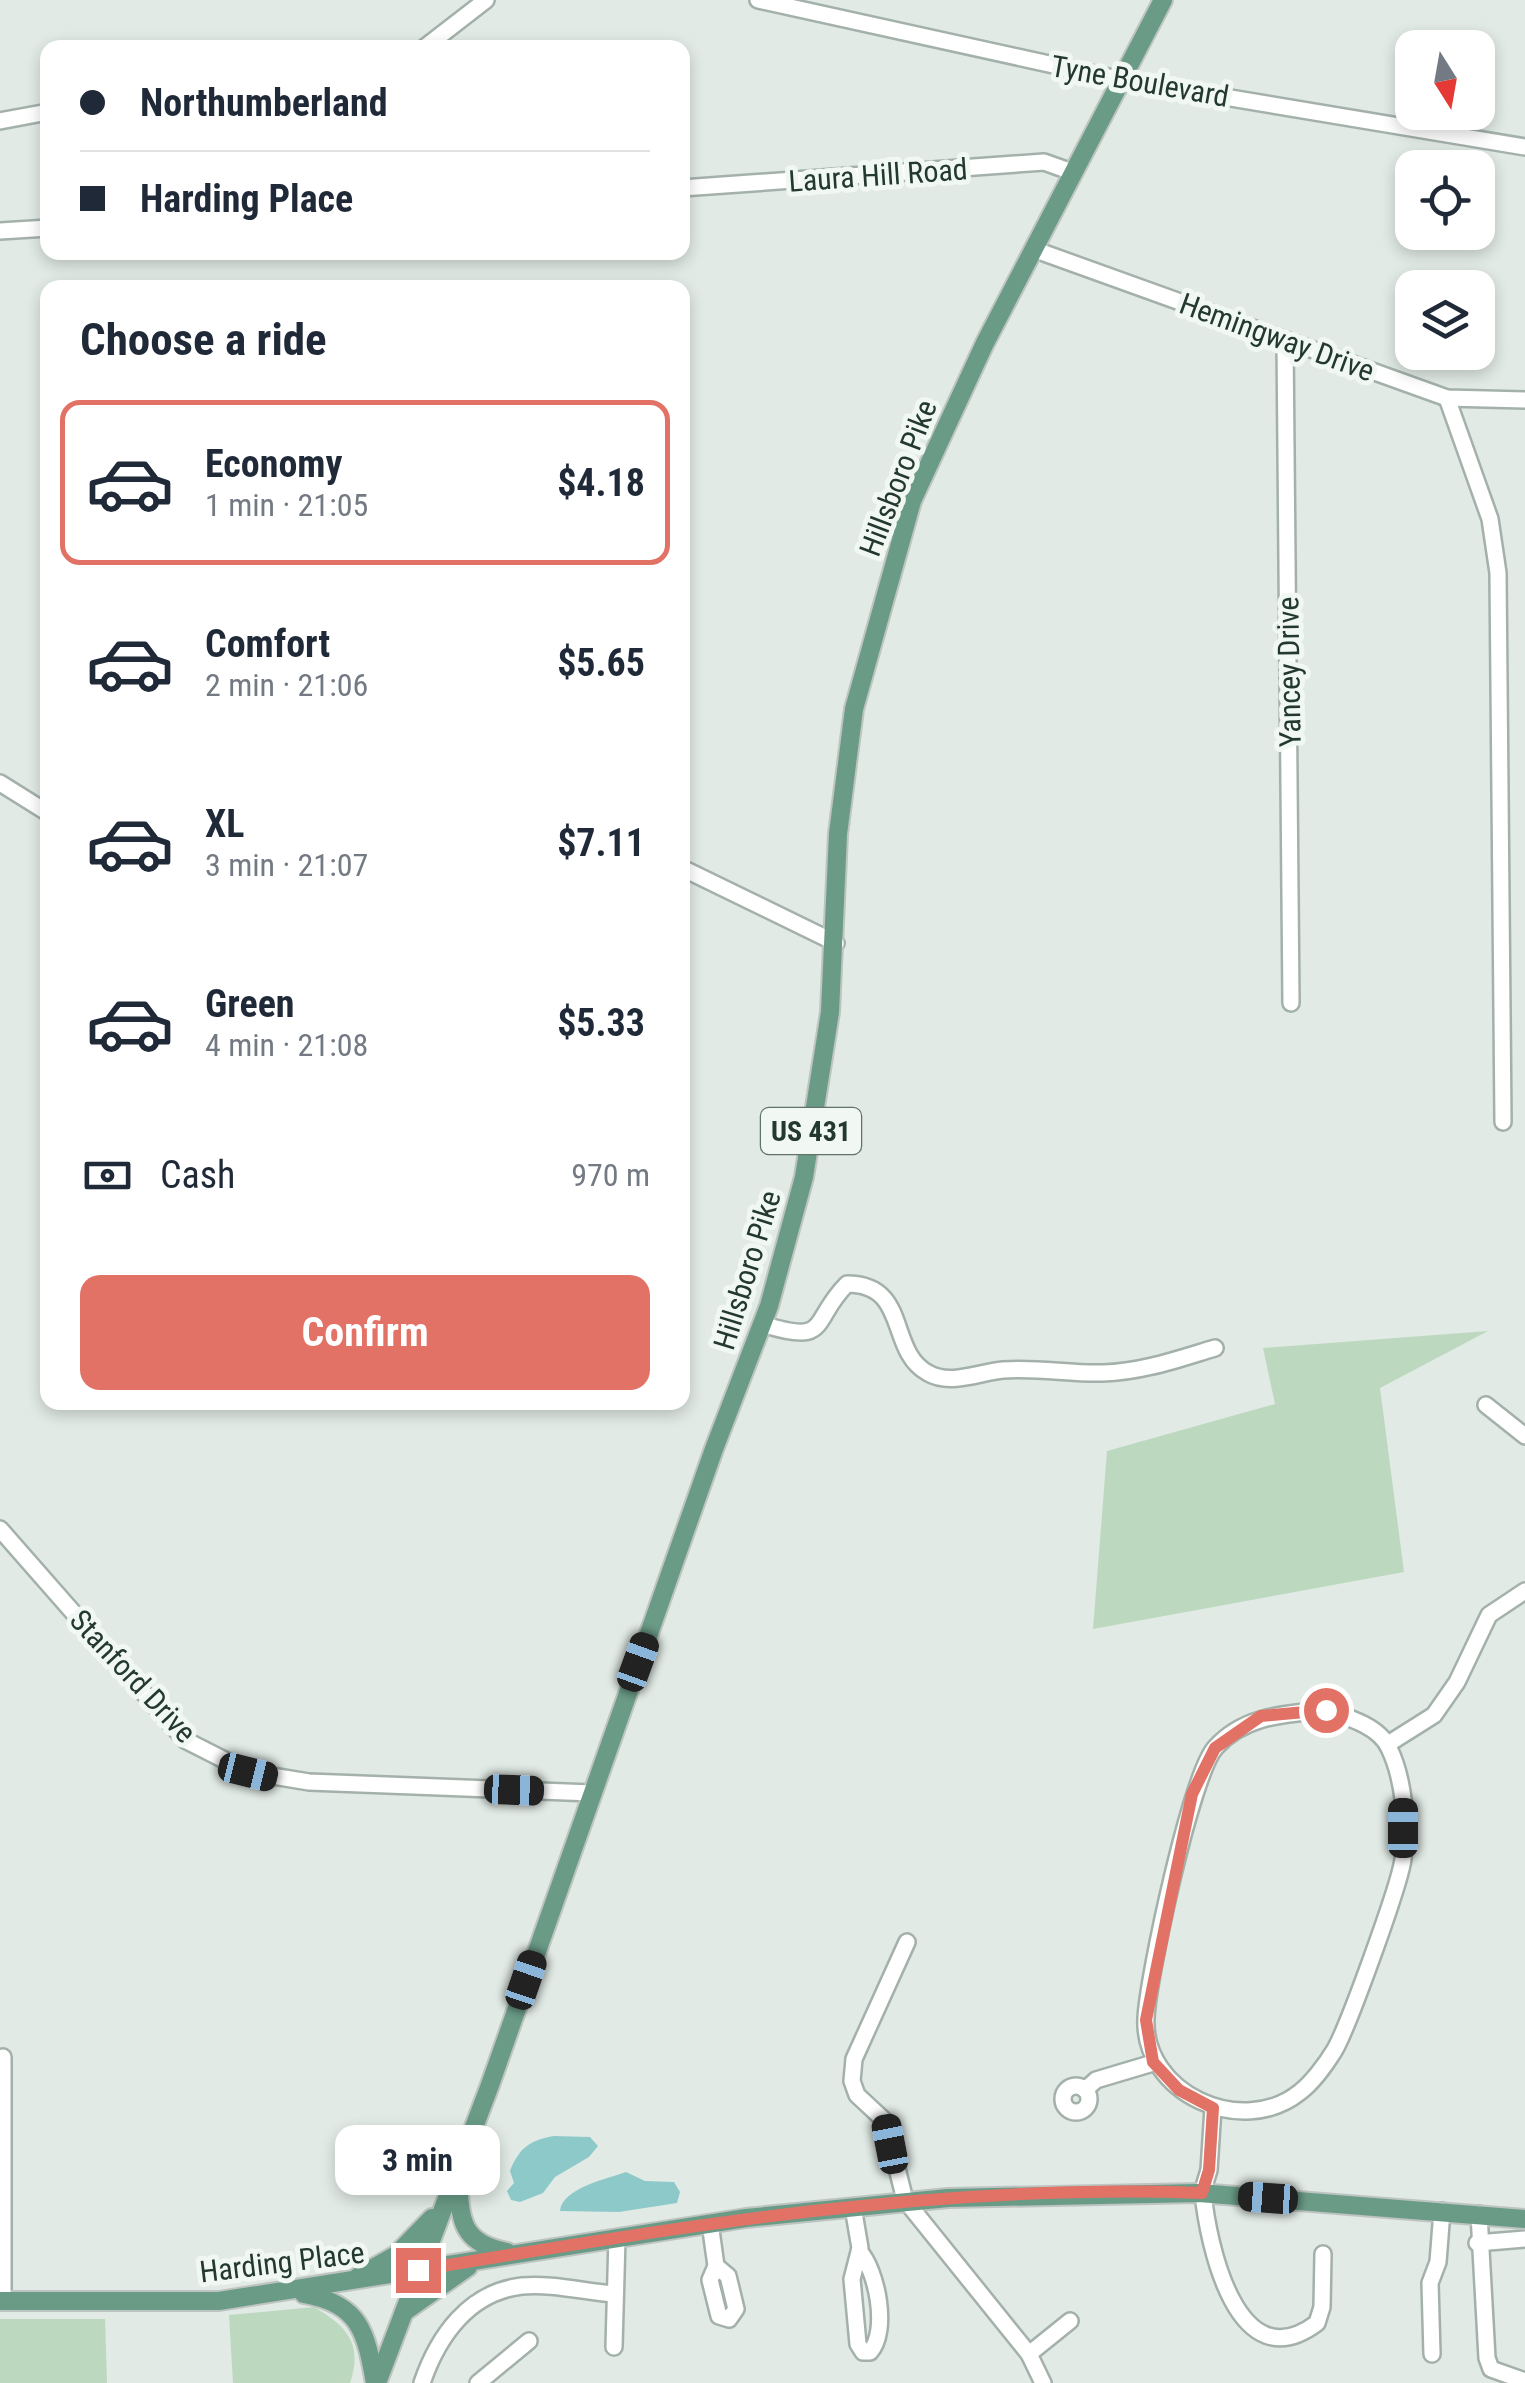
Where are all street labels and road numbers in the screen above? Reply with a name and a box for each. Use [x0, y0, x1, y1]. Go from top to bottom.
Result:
street label: Tyne Boulevard [1048, 48, 1232, 114]
street label: Laura Hill Road [787, 151, 969, 199]
street label: Hemingway Drive [1175, 286, 1379, 388]
street label: Hillsboro Pike [852, 395, 944, 561]
street label: Yancey Drive [1270, 596, 1308, 748]
road number: US 431 [761, 1108, 861, 1154]
street label: Hillsboro Pike [706, 1186, 788, 1354]
street label: Stanford Drive [63, 1602, 203, 1750]
street label: Harding Place [198, 2235, 366, 2289]

